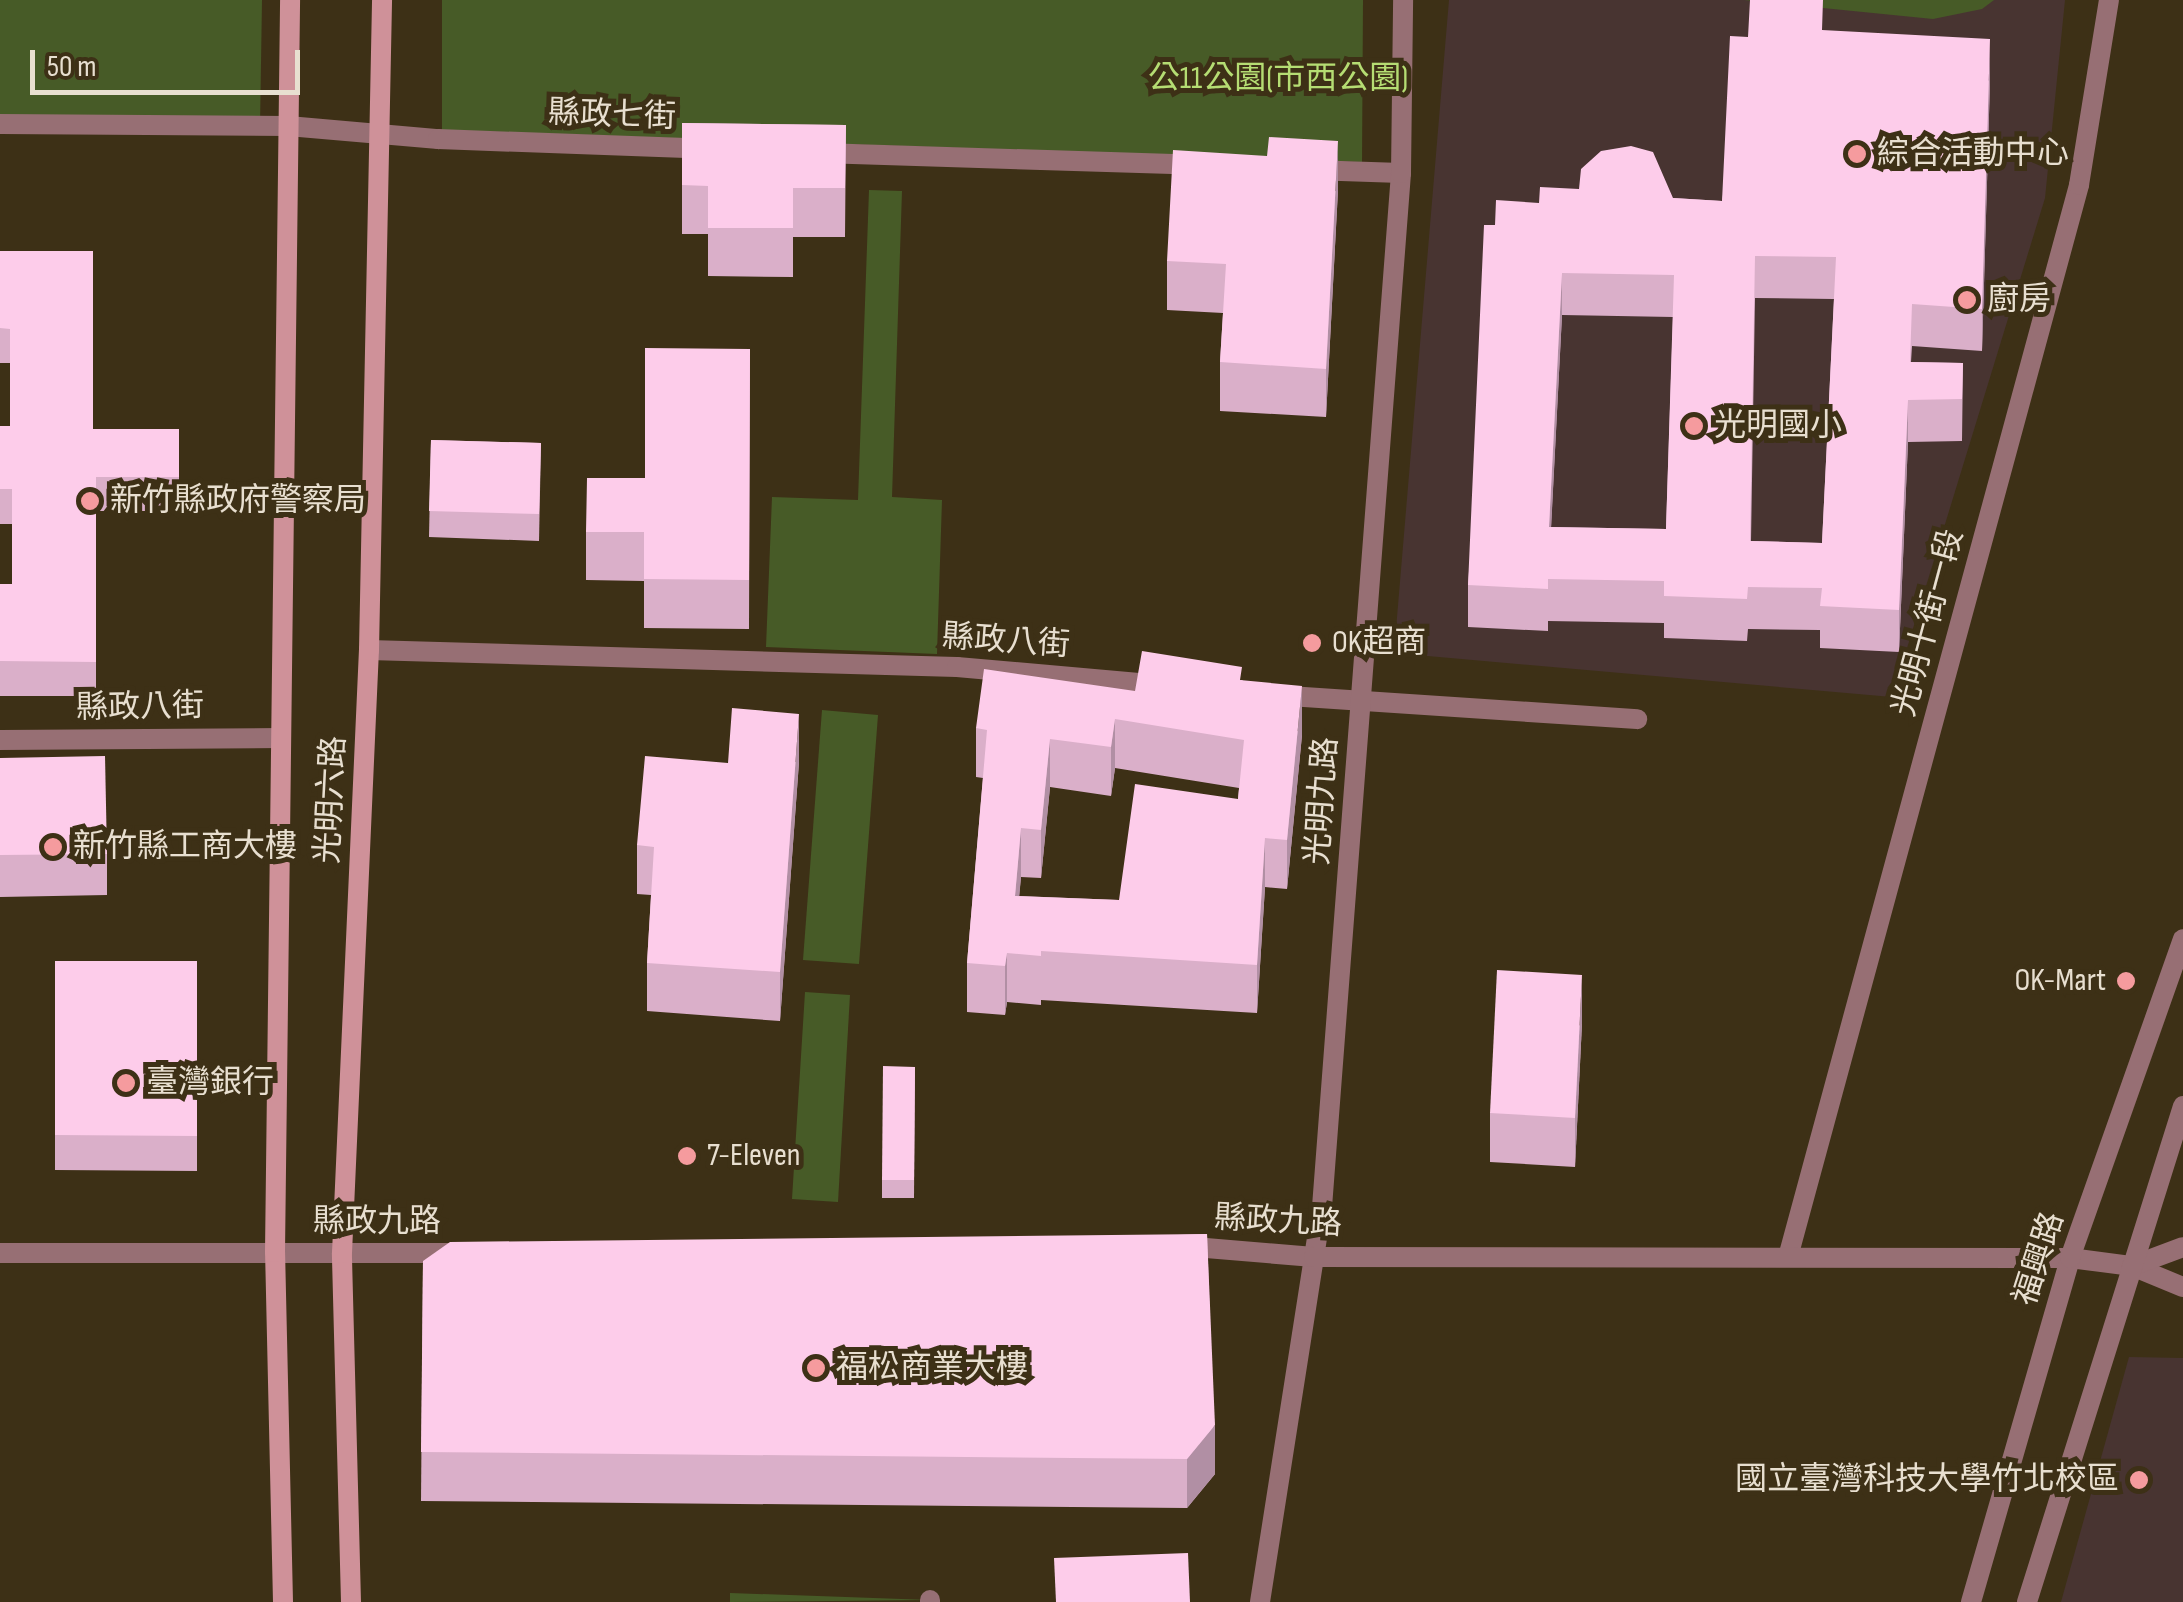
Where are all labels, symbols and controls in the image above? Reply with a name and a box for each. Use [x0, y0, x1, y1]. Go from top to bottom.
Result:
scale bar [35, 30, 305, 92]
text: 50 m [47, 49, 96, 85]
park label: 公11公園(市西公園) [1148, 60, 1408, 98]
street label: 縣政七街 [547, 95, 677, 137]
place label: 綜合活動中心 [1877, 135, 2069, 173]
marker: 綜合活動中心 [1846, 143, 1868, 165]
place label: 廚房 [1987, 281, 2051, 319]
marker: 廚房 [1956, 289, 1978, 311]
place label: 光明國小 [1714, 407, 1842, 445]
marker: 光明國小 [1683, 415, 1705, 437]
place label: 新竹縣政府警察局 [110, 482, 366, 520]
marker: 新竹縣政府警察局 [79, 490, 101, 512]
street label: 光明十街一段 [1886, 525, 1972, 721]
street label: 縣政八街 [941, 618, 1071, 666]
place label: OK超商 [1332, 624, 1426, 662]
marker: OK超商 [1301, 632, 1323, 654]
street label: 縣政八街 [76, 688, 204, 728]
street label: 光明六路 [309, 735, 355, 865]
street label: 光明九路 [1299, 736, 1347, 866]
place label: 新竹縣工商大樓 [73, 828, 297, 866]
marker: 新竹縣工商大樓 [42, 836, 64, 858]
place label: OK-Mart [2015, 962, 2106, 1000]
marker: OK-Mart [2115, 970, 2137, 992]
place label: 臺灣銀行 [146, 1064, 274, 1102]
marker: 臺灣銀行 [115, 1072, 137, 1094]
place label: 7-Eleven [707, 1137, 800, 1175]
marker: 7-Eleven [676, 1145, 698, 1167]
street label: 縣政九路 [1213, 1199, 1343, 1245]
street label: 縣政九路 [313, 1203, 441, 1241]
street label: 福興路 [2007, 1207, 2073, 1311]
place label: 福松商業大樓 [836, 1349, 1028, 1387]
marker: 福松商業大樓 [805, 1357, 827, 1379]
place label: 國立臺灣科技大學竹北校區 [1735, 1461, 2119, 1499]
marker: 國立臺灣科技大學竹北校區 [2128, 1469, 2150, 1491]

